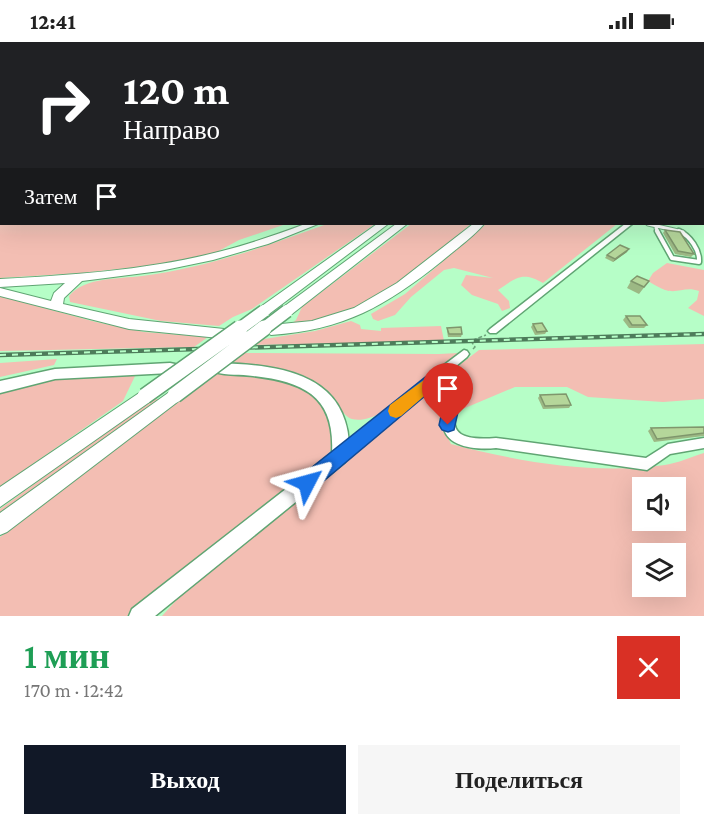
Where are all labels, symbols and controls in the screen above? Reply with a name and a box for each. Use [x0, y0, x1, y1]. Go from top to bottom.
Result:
text: 12:41 [30, 9, 76, 34]
icon: right [24, 66, 102, 144]
text: 120 m [123, 66, 229, 113]
text: Направо [123, 115, 220, 145]
icon: arrive [90, 180, 123, 213]
text: Затем [24, 184, 78, 209]
pin [422, 363, 473, 425]
icon: arrive [431, 372, 464, 405]
position arrow [275, 451, 339, 515]
map controls [632, 477, 686, 597]
button: sound [632, 477, 686, 531]
button: layers [632, 543, 686, 597]
text: 1 мин [24, 636, 110, 676]
button: close [617, 636, 680, 699]
text: 170 m · 12:42 [24, 679, 123, 701]
button: Выход [24, 745, 346, 814]
button: Поделиться [358, 745, 680, 814]

